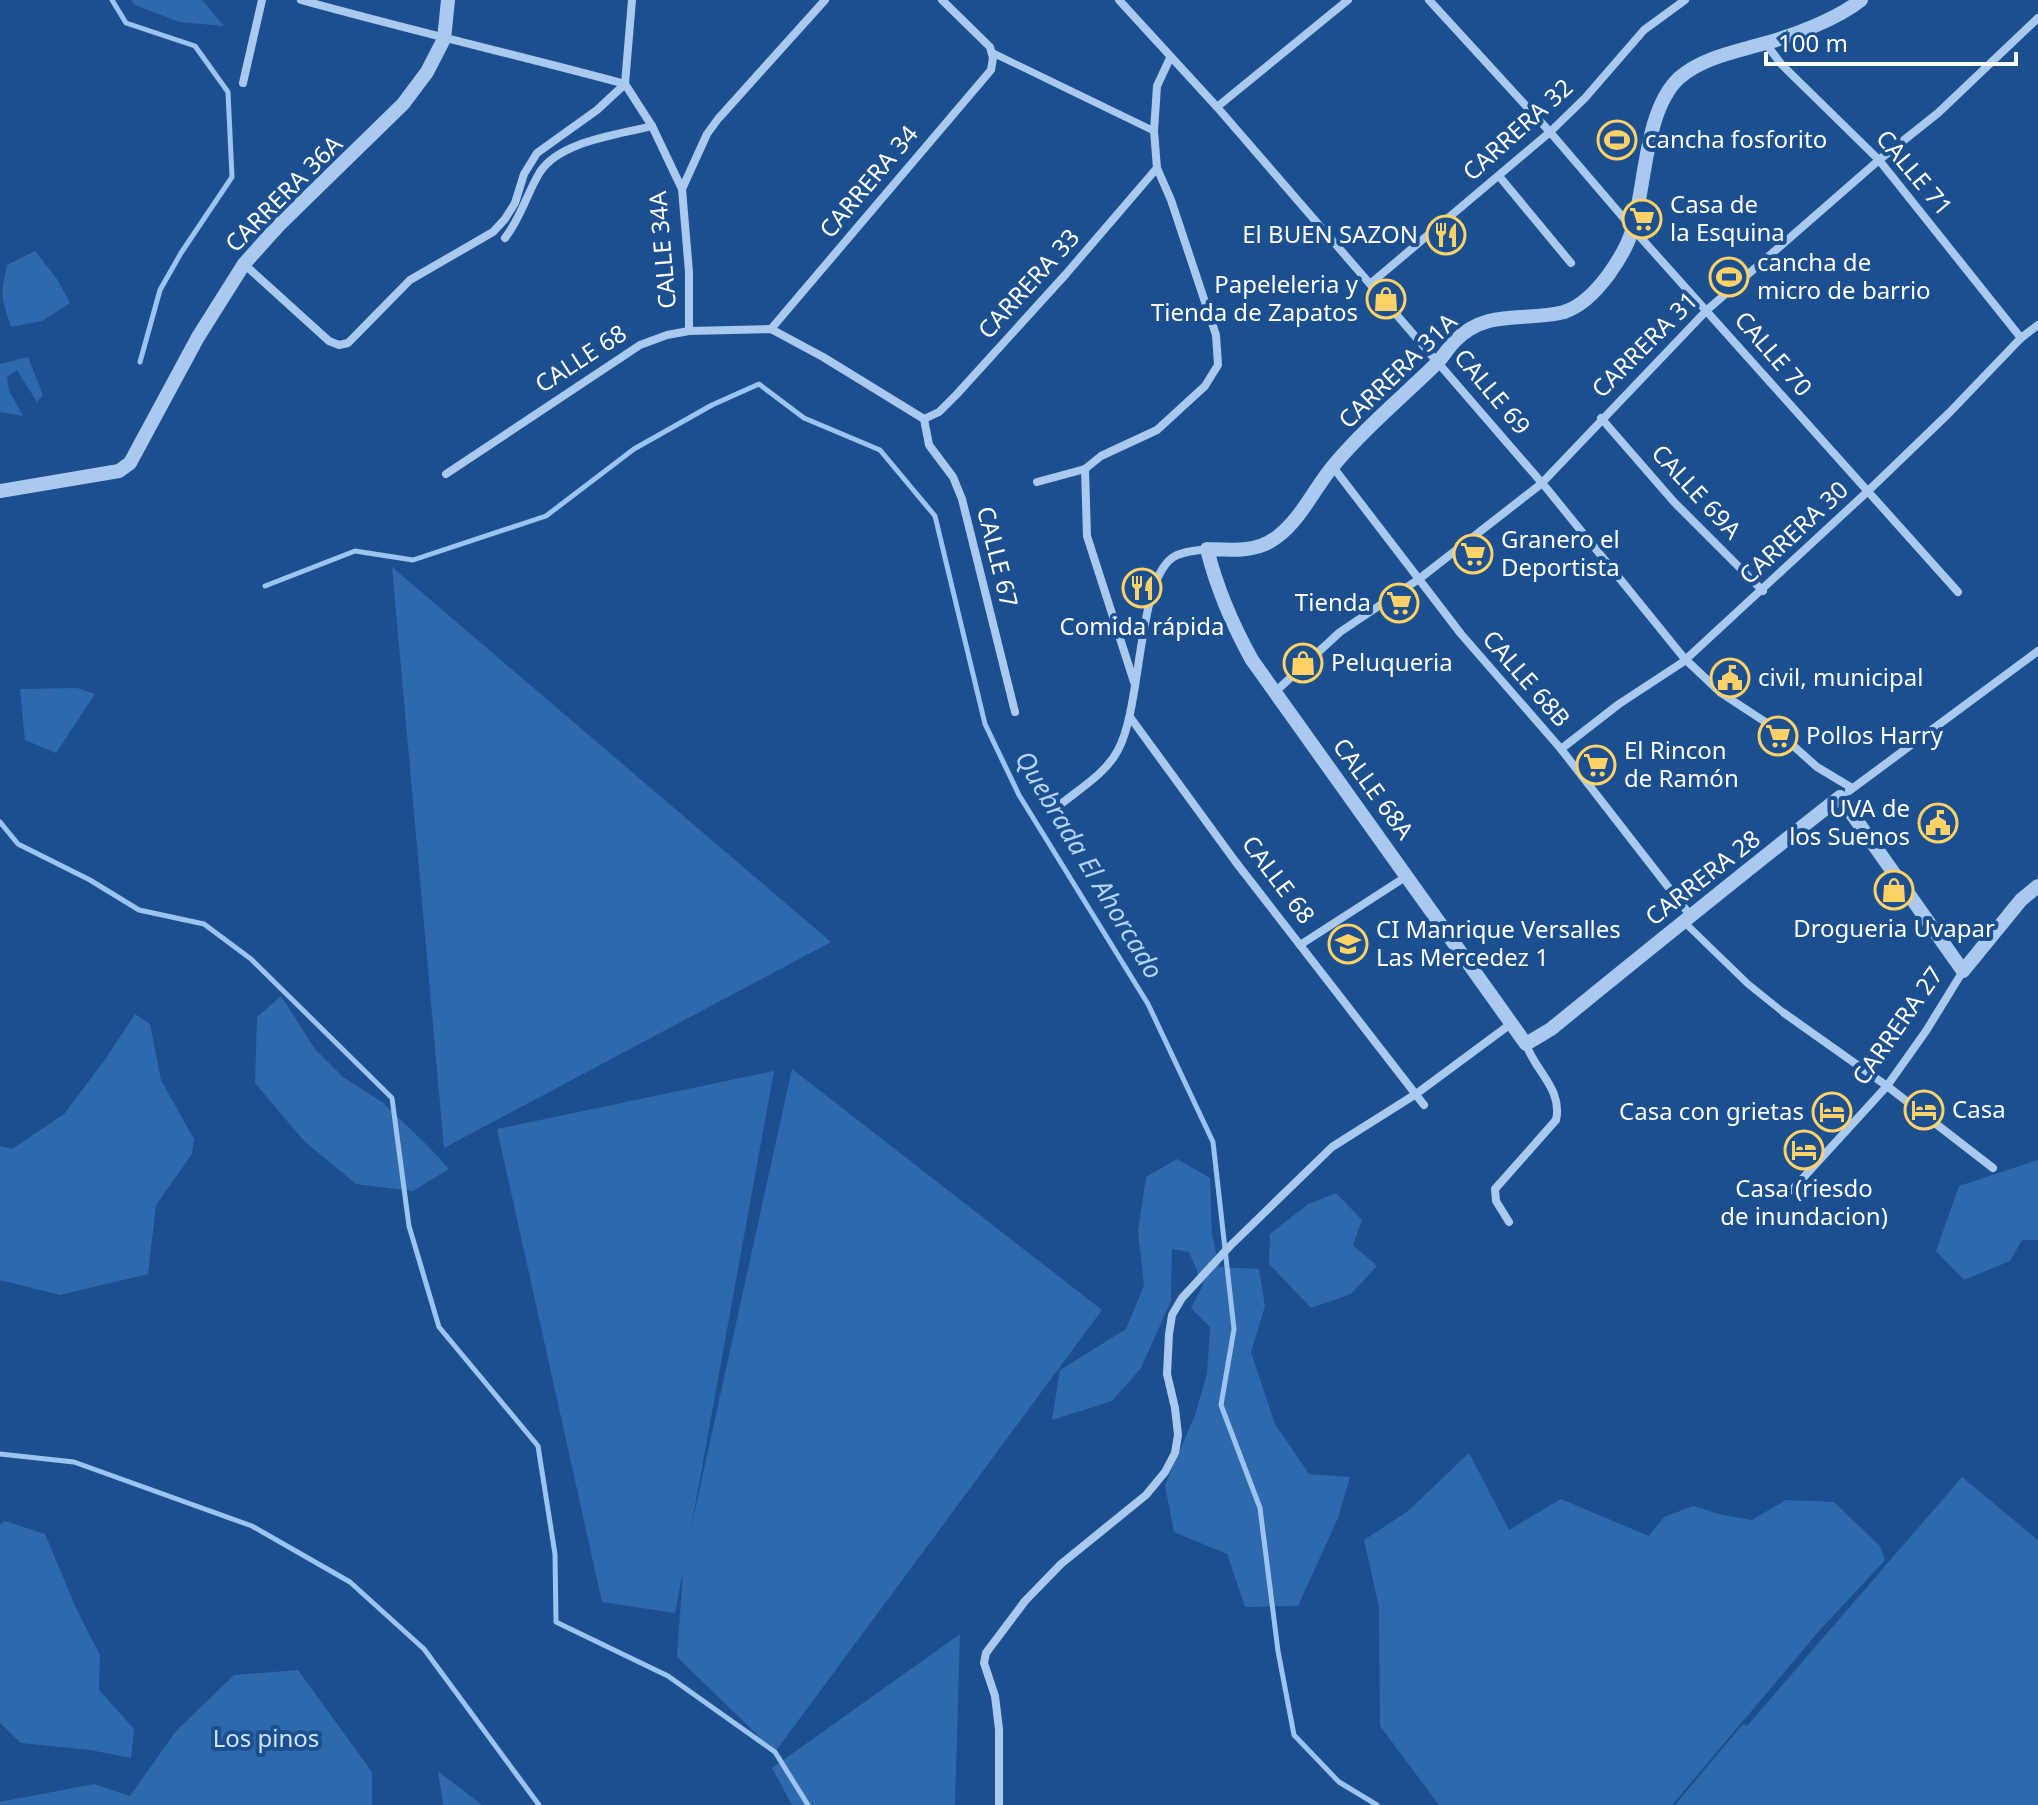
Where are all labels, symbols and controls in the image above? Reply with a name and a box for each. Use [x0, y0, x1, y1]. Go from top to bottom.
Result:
scale bar [1766, 16, 2016, 66]
text: 100 m [1778, 26, 1848, 59]
street label: CARRERA 32 [1455, 71, 1579, 187]
street label: CARRERA 34 [811, 117, 925, 244]
sports icon: cancha fosforito [1596, 119, 1638, 161]
place label: cancha fosforito [1645, 122, 1827, 155]
street label: CALLE 71 [1870, 122, 1961, 222]
street label: CARRERA 36A [217, 127, 349, 259]
place label: Casa de la Esquina [1670, 187, 1785, 248]
street label: CALLE 34A [640, 189, 683, 310]
supermarket icon: Casa de la Esquina [1621, 198, 1663, 240]
restaurant icon: El BUEN SAZON [1425, 214, 1467, 256]
place label: El BUEN SAZON [1242, 217, 1418, 250]
street label: CARRERA 33 [970, 221, 1086, 345]
place label: cancha de micro de barrio [1757, 245, 1931, 306]
sports icon: cancha de micro de barrio [1708, 256, 1750, 298]
place label: Papeleleria y Tienda de Zapatos [1151, 267, 1359, 328]
shop icon: Papeleleria y Tienda de Zapatos [1365, 278, 1407, 320]
street label: CARRERA 31 [1584, 284, 1704, 404]
street label: CALLE 70 [1728, 303, 1820, 403]
street label: CARRERA 31A [1330, 304, 1464, 435]
street label: CALLE 68 [528, 316, 632, 400]
street label: CALLE 69 [1448, 341, 1539, 441]
street label: CALLE 69A [1645, 437, 1750, 546]
street label: CARRERA 30 [1731, 473, 1855, 591]
street label: CALLE 67 [970, 503, 1027, 610]
place label: Granero el Deportista [1501, 522, 1620, 583]
supermarket icon: Granero el Deportista [1452, 533, 1494, 575]
restaurant icon: Comida rápida [1121, 567, 1163, 609]
supermarket icon: Tienda [1378, 582, 1420, 624]
place label: Tienda [1295, 585, 1371, 618]
place label: Comida rápida [1060, 609, 1224, 642]
street label: CALLE 68B [1476, 623, 1578, 733]
shop icon: Peluqueria [1282, 642, 1324, 684]
place label: Peluqueria [1331, 645, 1453, 678]
public building icon: civil, municipal [1709, 657, 1751, 699]
place label: civil, municipal [1758, 660, 1923, 693]
supermarket icon: Pollos Harry [1757, 715, 1799, 757]
place label: Pollos Harry [1806, 718, 1944, 751]
street label: CALLE 68A [1326, 731, 1423, 846]
place label: El Rincon de Ramón [1624, 733, 1739, 794]
water label: Quebrada El Ahorcado [1007, 744, 1172, 985]
supermarket icon: El Rincon de Ramón [1575, 744, 1617, 786]
place label: UVA de los Suenos [1789, 791, 1910, 852]
public building icon: UVA de los Suenos [1917, 802, 1959, 844]
street label: CARRERA 28 [1638, 821, 1766, 932]
street label: CALLE 68 [1235, 828, 1323, 930]
shop icon: Drogueria Uvapar [1873, 869, 1915, 911]
place label: Drogueria Uvapar [1793, 911, 1995, 944]
place label: CI Manrique Versalles Las Mercedez 1 [1376, 912, 1621, 973]
school or university icon: CI Manrique Versalles Las Mercedez 1 [1327, 923, 1369, 965]
street label: CARRERA 27 [1844, 959, 1950, 1091]
hotel icon: Casa [1903, 1089, 1945, 1131]
hotel icon: Casa con grietas [1811, 1091, 1853, 1133]
place label: Casa [1952, 1092, 2006, 1125]
place label: Casa con grietas [1619, 1094, 1804, 1127]
hotel icon: Casa (riesdo de inundacion) [1783, 1129, 1825, 1171]
place label: Casa (riesdo de inundacion) [1720, 1171, 1888, 1232]
park label: Los pinos [213, 1721, 319, 1754]

